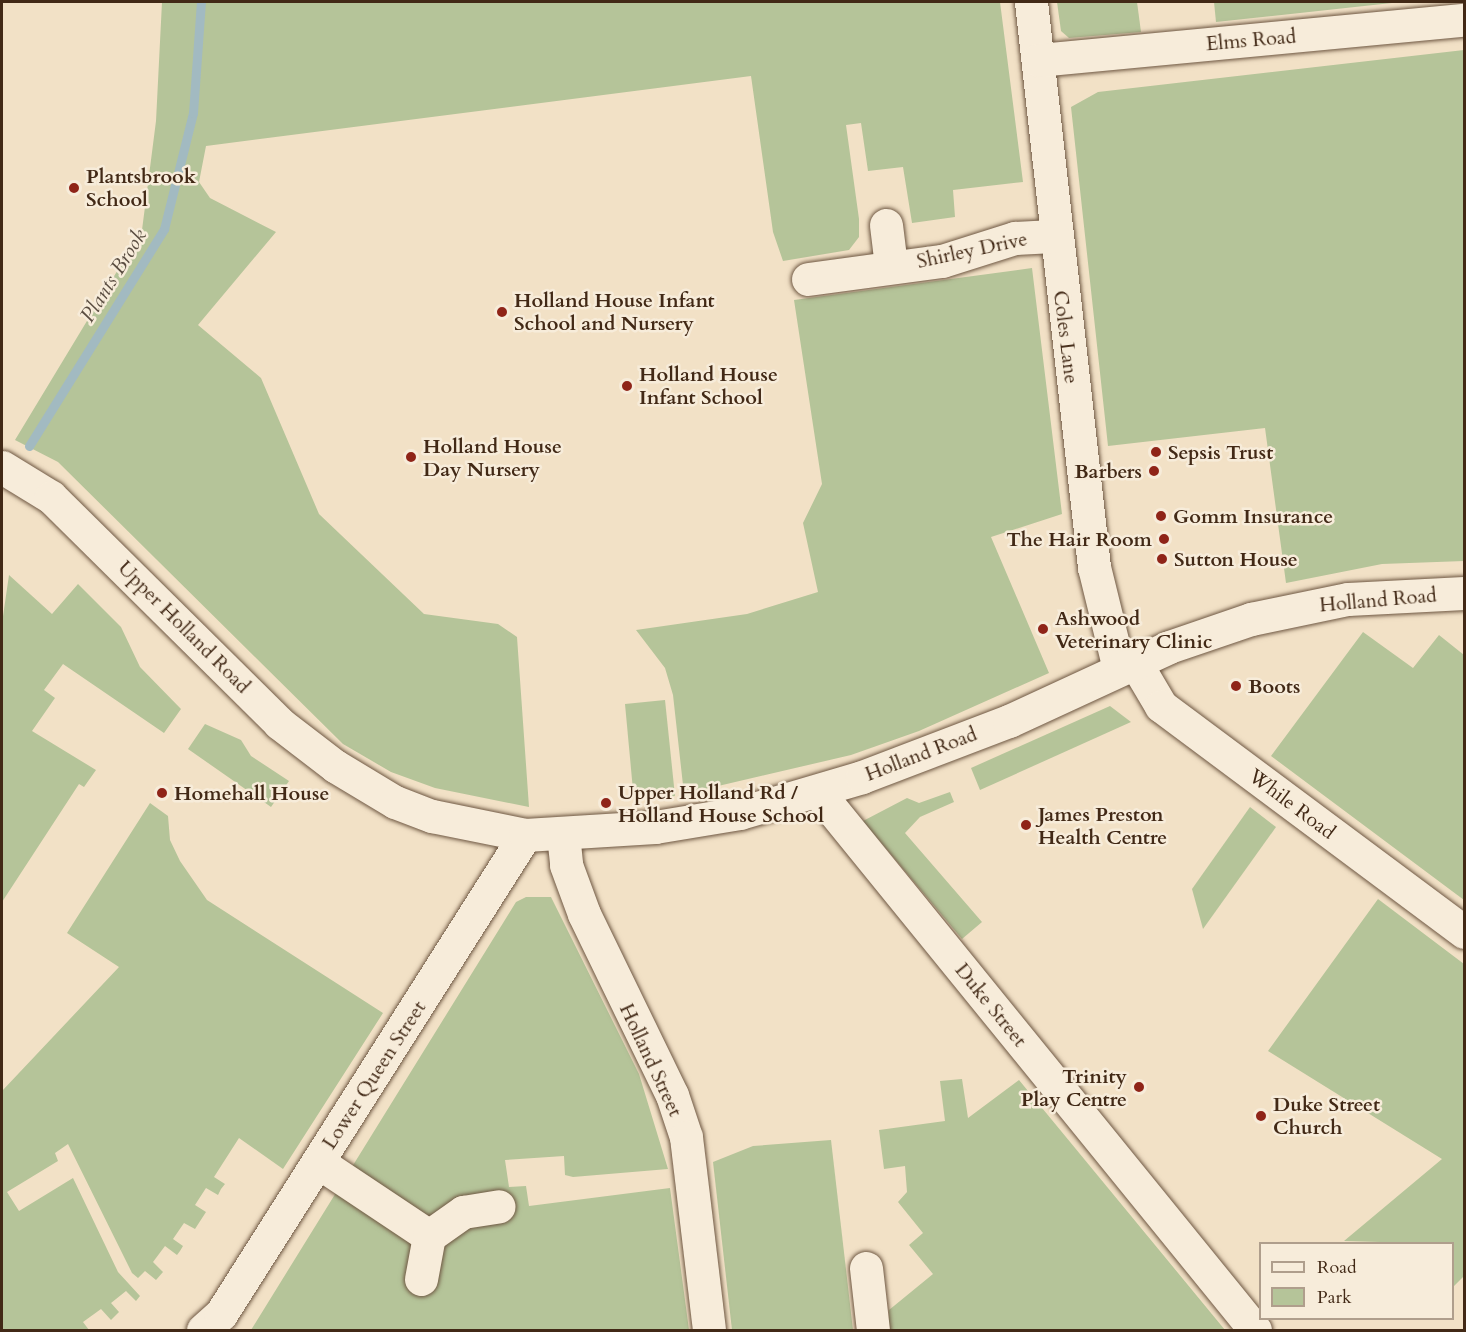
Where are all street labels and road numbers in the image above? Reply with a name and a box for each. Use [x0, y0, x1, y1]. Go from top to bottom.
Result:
street label: Elms Road [1205, 24, 1297, 56]
street label: Shirley Drive [915, 227, 1029, 273]
street label: Coles Lane [1048, 289, 1084, 385]
street label: Upper Holland Road [113, 556, 255, 698]
street label: Holland Road [1318, 583, 1438, 617]
street label: Holland Road [862, 722, 980, 786]
street label: While Road [1244, 764, 1340, 844]
street label: Duke Street [950, 958, 1032, 1052]
street label: Lower Queen Street [317, 996, 431, 1154]
street label: Holland Street [614, 1000, 688, 1120]

